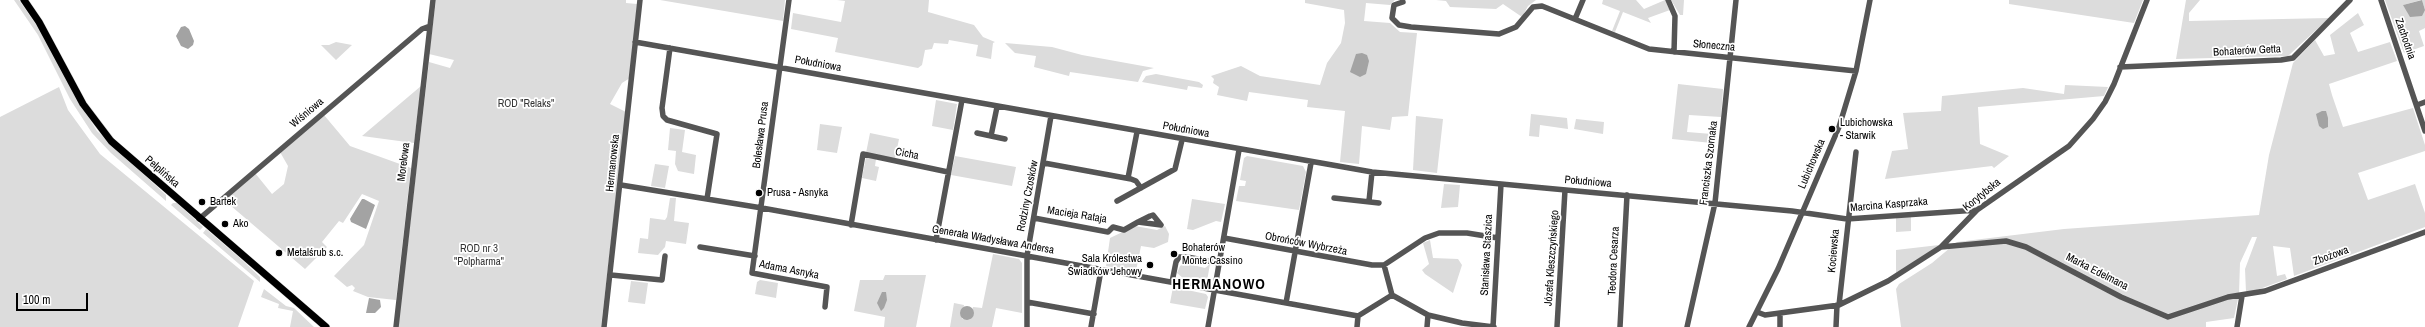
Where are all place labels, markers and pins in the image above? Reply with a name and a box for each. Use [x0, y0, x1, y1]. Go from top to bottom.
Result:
place label: Lubichowska - Starwik [1840, 116, 1893, 142]
marker: Lubichowska - Starwik [1827, 124, 1837, 134]
place label: Prusa - Asnyka [767, 186, 828, 200]
marker: Prusa - Asnyka [754, 188, 764, 198]
place label: Bartek [210, 195, 236, 209]
marker: Bartek [197, 197, 207, 207]
place label: Ako [233, 217, 249, 231]
marker: Ako [220, 219, 230, 229]
place label: Bohaterów Monte Cassino [1182, 241, 1243, 267]
place label: Metalśrub s.c. [287, 246, 343, 260]
marker: Metalśrub s.c. [274, 248, 284, 258]
marker: Bohaterów Monte Cassino [1169, 249, 1179, 259]
place label: Sala Królestwa Świadków Jehowy [1068, 252, 1142, 278]
marker: Sala Królestwa Świadków Jehowy [1145, 260, 1155, 270]

